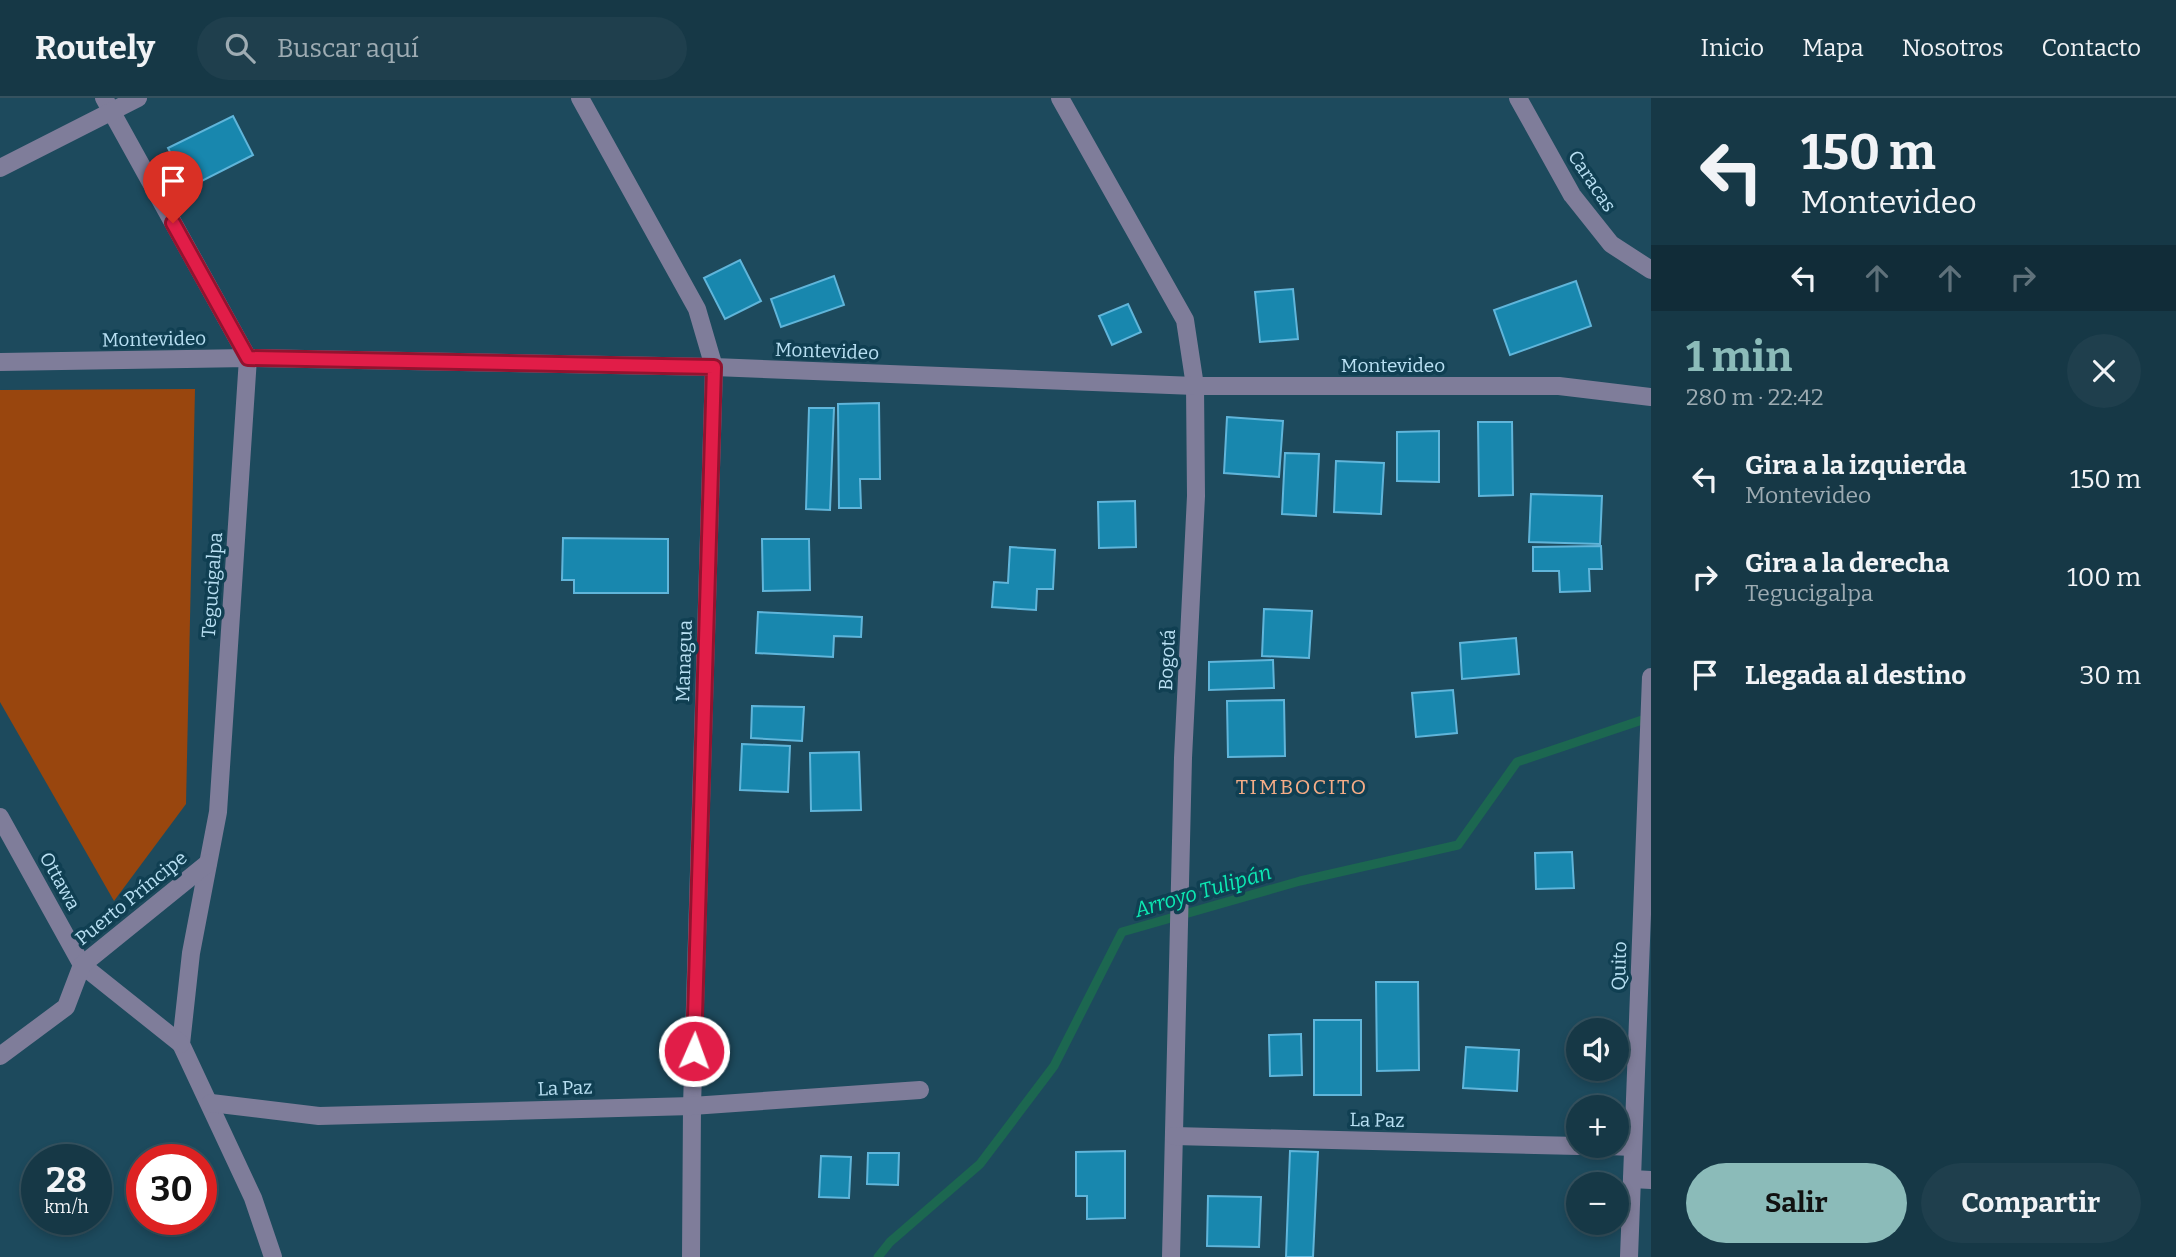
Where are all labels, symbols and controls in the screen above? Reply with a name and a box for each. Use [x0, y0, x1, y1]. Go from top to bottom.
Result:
search box [197, 17, 687, 80]
text: Routely [35, 28, 155, 68]
icon: search [221, 29, 259, 67]
text: Buscar aquí [277, 33, 419, 64]
text: Inicio [1700, 34, 1764, 62]
text: Mapa [1802, 34, 1864, 62]
text: Nosotros [1902, 34, 2003, 62]
text: Contacto [2041, 34, 2141, 62]
text: 150 m [1801, 123, 1936, 182]
icon: left [1686, 126, 1777, 217]
street label: Caracas [1563, 146, 1621, 216]
pin [143, 151, 203, 223]
icon: arrive [154, 162, 192, 200]
text: Montevideo [1801, 183, 1977, 221]
icon: left [1785, 259, 1823, 297]
icon: ahead [1858, 259, 1896, 297]
icon: ahead [1931, 259, 1969, 297]
icon: right [2004, 259, 2042, 297]
street label: Montevideo [102, 327, 206, 351]
text: 1 min [1686, 332, 1792, 382]
button: close [2067, 334, 2141, 408]
street label: Montevideo [774, 338, 880, 364]
street label: Montevideo [1341, 354, 1445, 377]
text: 280 m · 22:42 [1686, 383, 1824, 411]
text: Gira a la izquierda [1745, 450, 1967, 481]
icon: left [1686, 460, 1724, 498]
text: 150 m [2070, 464, 2141, 495]
text: Montevideo [1745, 481, 1871, 509]
street label: Tegucigalpa [197, 531, 227, 639]
text: Gira a la derecha [1745, 548, 1949, 579]
icon: right [1686, 558, 1724, 596]
text: 100 m [2067, 562, 2141, 593]
text: Tegucigalpa [1745, 579, 1873, 607]
street label: Managua [671, 619, 697, 702]
street label: Bogotá [1154, 628, 1180, 691]
icon: arrive [1686, 656, 1724, 694]
text: Llegada al destino [1745, 660, 1966, 691]
text: 30 m [2080, 660, 2141, 691]
district label: TIMBOCITO [1236, 774, 1368, 800]
street label: Puerto Príncipe [71, 846, 191, 950]
street label: Ottawa [35, 848, 86, 915]
water label: Arroyo Tulipán [1131, 859, 1274, 923]
street label: Quito [1607, 941, 1631, 991]
position arrow [657, 1014, 731, 1088]
map controls [1566, 1018, 1629, 1235]
button: sound [1566, 1018, 1629, 1081]
street label: La Paz [537, 1076, 593, 1100]
button: + [1566, 1095, 1629, 1158]
street label: La Paz [1349, 1108, 1405, 1132]
speed limit sign: 30 [126, 1144, 217, 1235]
text: 28 [46, 1159, 87, 1201]
button: Salir [1686, 1163, 1907, 1243]
button: Compartir [1921, 1163, 2141, 1243]
button: − [1566, 1172, 1629, 1235]
text: km/h [44, 1196, 89, 1218]

